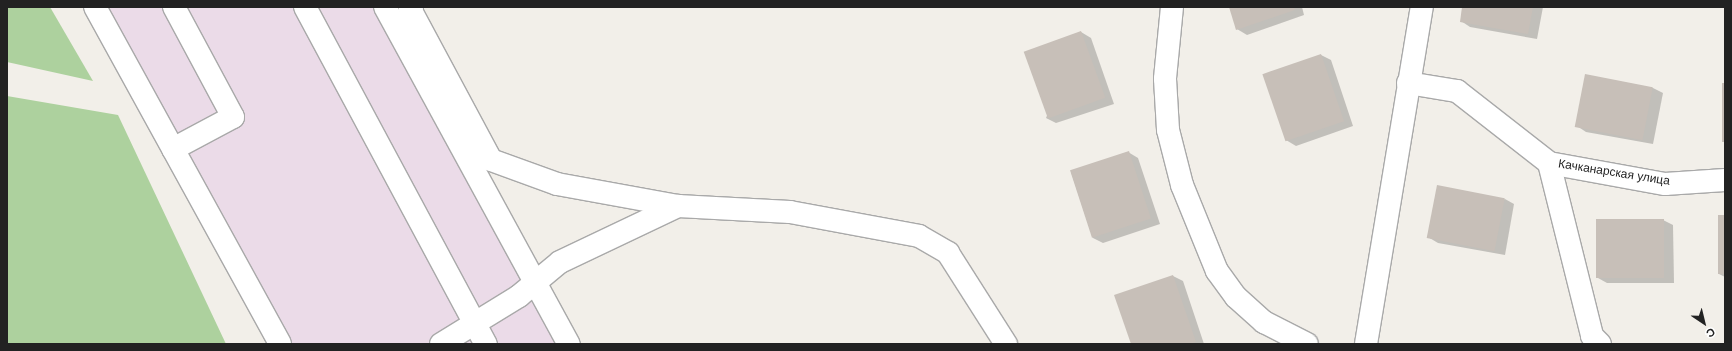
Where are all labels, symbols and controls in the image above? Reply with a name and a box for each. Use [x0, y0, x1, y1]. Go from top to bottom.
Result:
street label: Качканарская улица [1557, 157, 1671, 189]
north arrow [1684, 303, 1724, 343]
text: С [1704, 326, 1718, 340]

